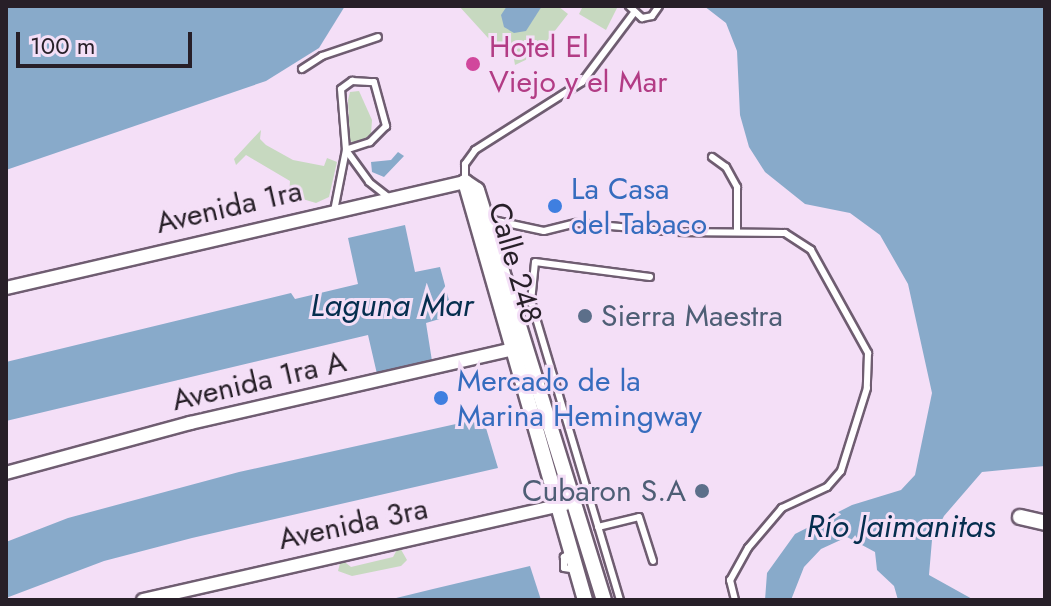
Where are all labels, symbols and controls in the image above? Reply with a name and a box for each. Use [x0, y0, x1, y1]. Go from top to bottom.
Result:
scale bar [20, 16, 196, 66]
text: 100 m [30, 28, 96, 63]
place label: Hotel El Viejo y el Mar [489, 29, 667, 100]
marker: Hotel El Viejo y el Mar [464, 55, 482, 73]
place label: La Casa del Tabaco [571, 171, 707, 242]
street label: Avenida 1ra [152, 173, 306, 241]
marker: La Casa del Tabaco [546, 197, 564, 215]
street label: Calle 248 [481, 198, 549, 328]
water label: Laguna Mar [311, 286, 473, 324]
place label: Sierra Maestra [601, 298, 783, 334]
marker: Sierra Maestra [576, 307, 594, 325]
street label: Avenida 1ra A [168, 343, 350, 419]
place label: Mercado de la Marina Hemingway [457, 363, 702, 434]
marker: Mercado de la Marina Hemingway [432, 389, 450, 407]
place label: Cubaron S.A [522, 473, 686, 509]
marker: Cubaron S.A [693, 482, 711, 500]
street label: Avenida 3ra [275, 491, 431, 557]
water label: Río Jaimanitas [806, 507, 996, 545]

